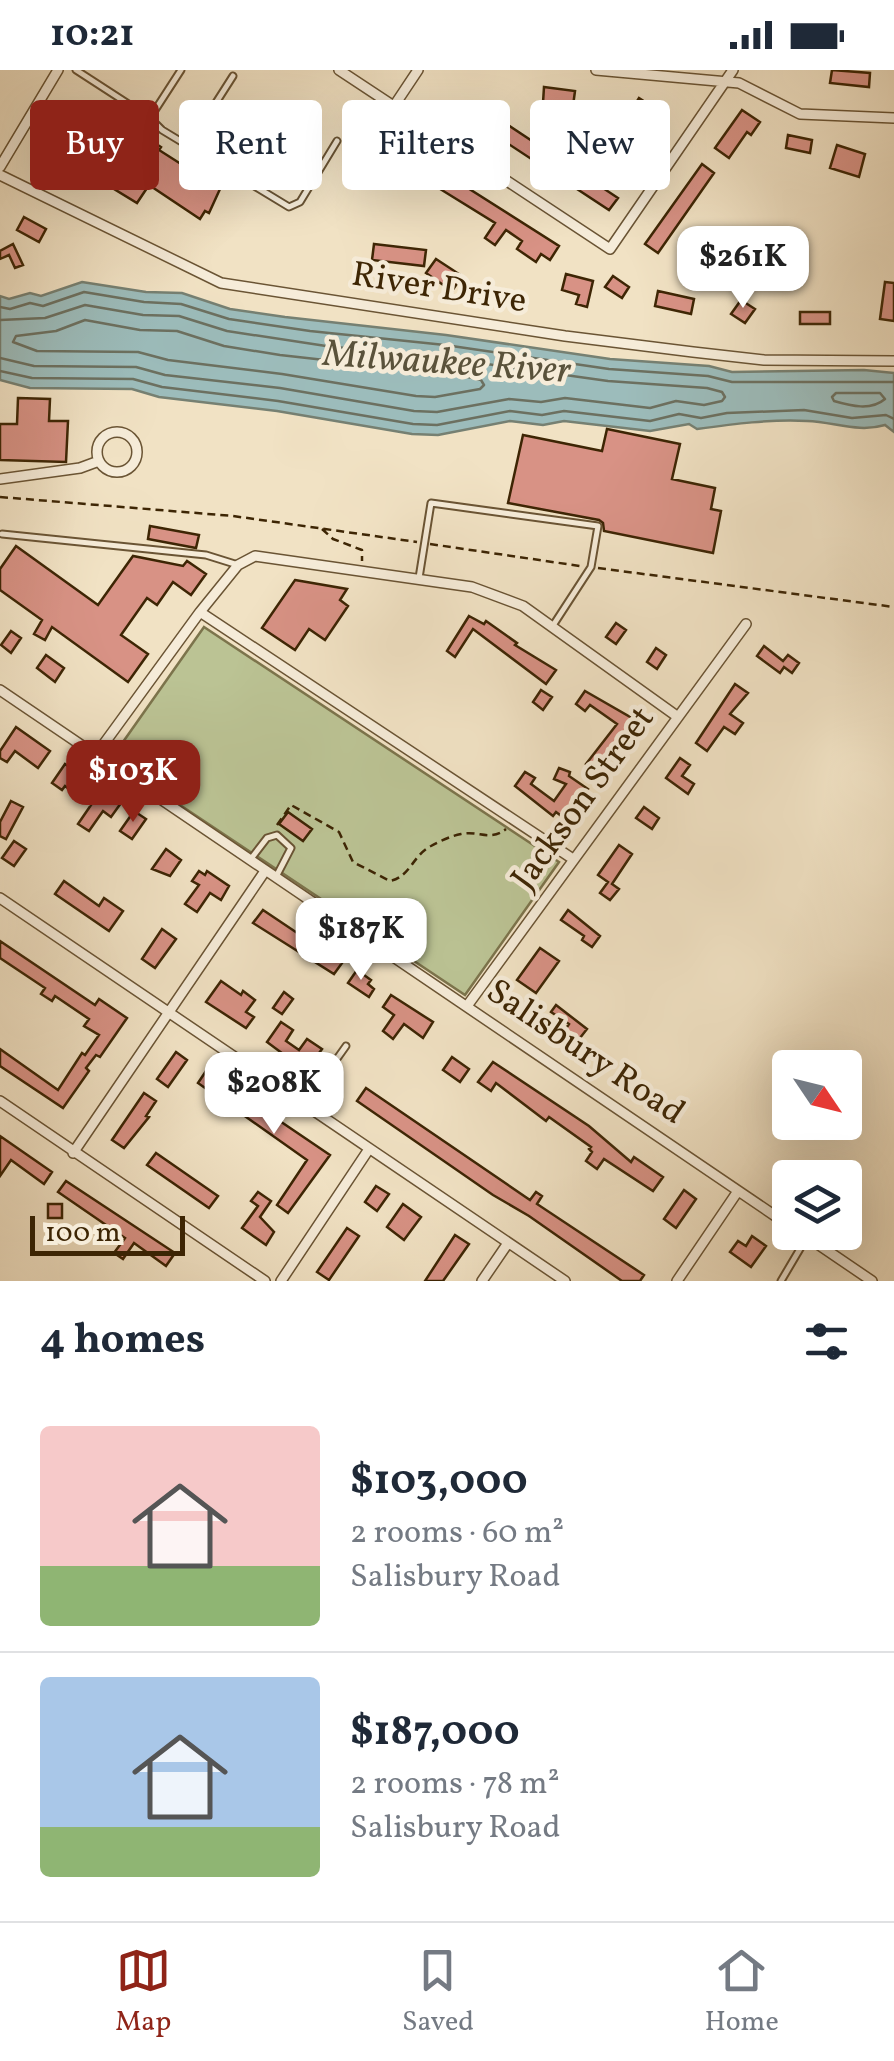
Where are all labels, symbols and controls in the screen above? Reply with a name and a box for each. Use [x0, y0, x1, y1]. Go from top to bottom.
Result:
text: 10:21 [50, 9, 135, 62]
chip: Buy [30, 100, 159, 190]
chip: Rent [179, 100, 322, 190]
chip: Filters [342, 100, 510, 190]
chip: New [530, 100, 670, 190]
pin: $261K [673, 226, 813, 311]
text: $261K [699, 236, 787, 280]
street label: River Drive [348, 252, 530, 326]
water label: Milwaukee River [319, 329, 573, 399]
street label: Jackson Street [501, 698, 667, 900]
pin: $103K [63, 740, 203, 825]
text: $103K [88, 750, 178, 794]
pin: $187K [291, 898, 431, 983]
text: $187K [318, 908, 404, 952]
street label: Salisbury Road [476, 969, 694, 1137]
north arrow [772, 1050, 862, 1140]
map controls [772, 1050, 862, 1250]
pin: $208K [204, 1052, 344, 1137]
text: $208K [227, 1062, 321, 1106]
button: layers [772, 1160, 862, 1250]
scale bar [30, 1211, 185, 1256]
text: 100 m [45, 1214, 120, 1253]
text: 4 homes [40, 1312, 205, 1371]
icon: filters [799, 1314, 854, 1369]
text: $103,000 [350, 1453, 528, 1512]
icon: home [120, 1466, 240, 1586]
text: 2 rooms · 60 m² [350, 1512, 564, 1556]
text: Salisbury Road [350, 1556, 560, 1600]
text: $187,000 [350, 1704, 520, 1763]
icon: home [120, 1717, 240, 1837]
text: 2 rooms · 78 m² [350, 1763, 560, 1807]
text: Salisbury Road [350, 1807, 560, 1851]
tab: Map [115, 1943, 171, 2042]
tab: Saved [402, 1943, 474, 2042]
tab: Home [705, 1943, 779, 2042]

